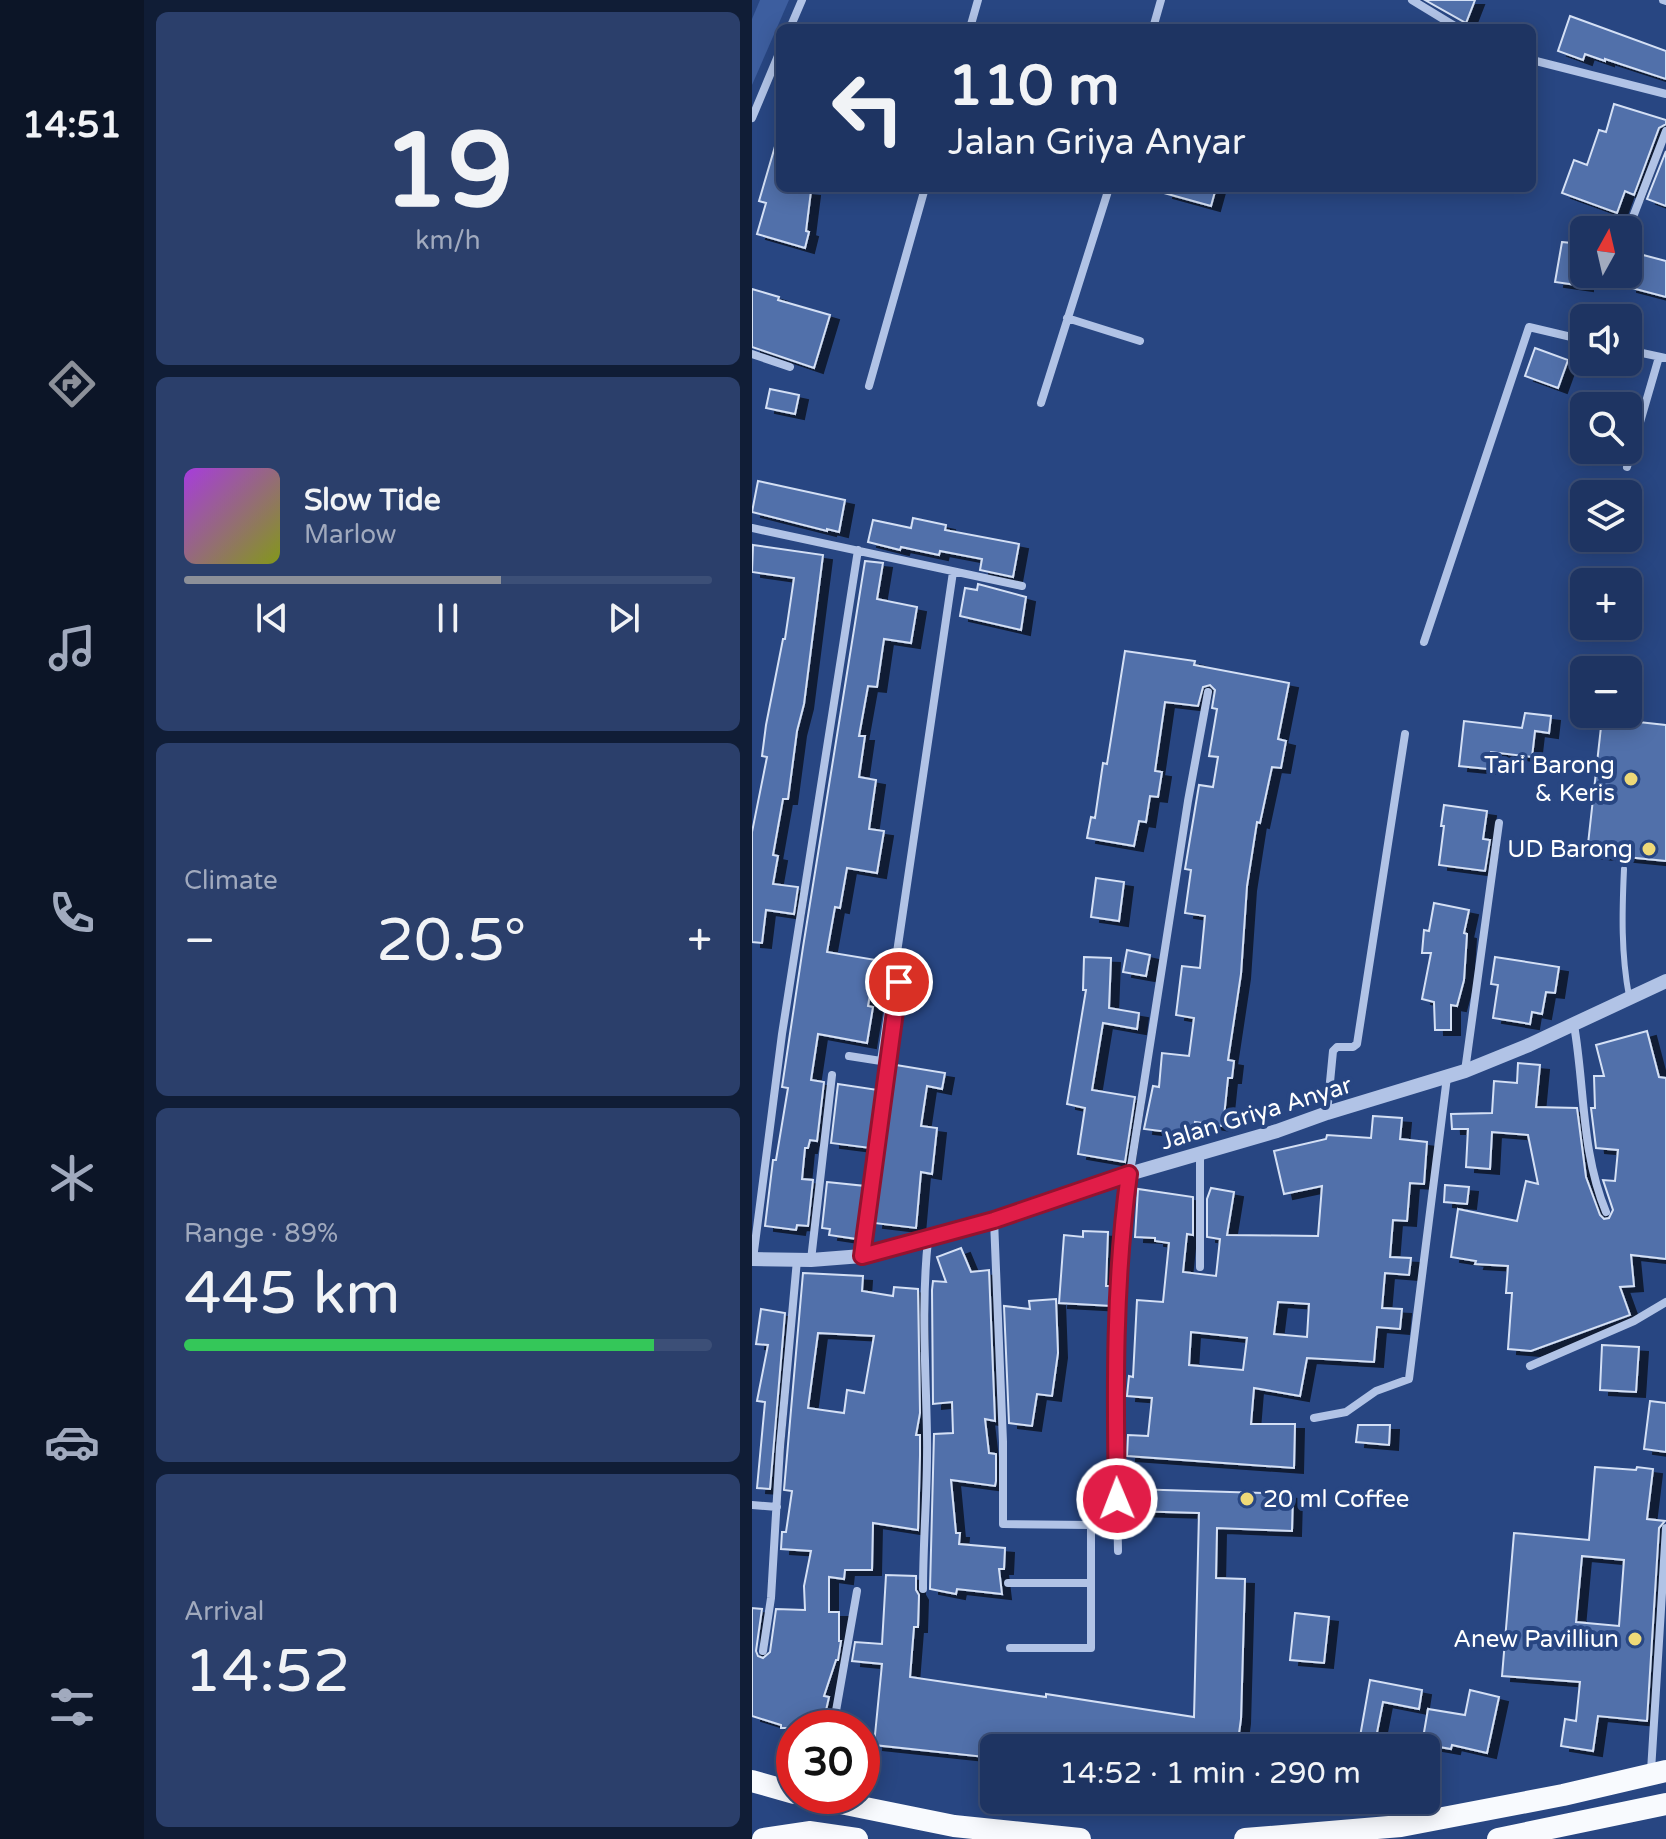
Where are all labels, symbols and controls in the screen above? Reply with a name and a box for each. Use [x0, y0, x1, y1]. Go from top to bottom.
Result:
text: 110 m [948, 53, 1119, 120]
icon: left [816, 56, 920, 160]
text: 14:51 [22, 104, 122, 147]
text: 19 [383, 110, 513, 235]
text: Jalan Griya Anyar [948, 121, 1246, 164]
north arrow [1570, 216, 1642, 288]
map controls [1570, 216, 1642, 728]
text: km/h [415, 225, 481, 256]
button: sound [1570, 304, 1642, 376]
icon: directions [44, 356, 100, 412]
button: search [1570, 392, 1642, 464]
button: layers [1570, 480, 1642, 552]
text: Slow Tide [304, 482, 441, 519]
text: Marlow [304, 519, 396, 550]
button: + [1570, 568, 1642, 640]
icon: previous [250, 596, 294, 640]
icon: pause [426, 596, 470, 640]
icon: next [602, 596, 646, 640]
icon: music [44, 620, 100, 676]
button: − [1570, 656, 1642, 728]
place label: Tari Barong & Keris [1484, 751, 1615, 808]
marker: Tari Barong & Keris [1622, 770, 1640, 788]
place label: UD Barong [1507, 835, 1633, 864]
marker: UD Barong [1640, 840, 1658, 858]
text: Climate [184, 865, 278, 896]
icon: phone [44, 885, 100, 941]
text: 20.5° [376, 905, 526, 977]
text: − [184, 915, 215, 968]
text: + [687, 915, 712, 968]
pin [865, 948, 933, 1016]
icon: arrive [877, 960, 921, 1004]
street label: Jalan Griya Anyar [1157, 1070, 1356, 1156]
icon: climate [44, 1150, 100, 1206]
text: Range · 89% [184, 1218, 338, 1249]
text: 445 km [184, 1258, 400, 1330]
icon: car [44, 1414, 100, 1470]
position arrow [1075, 1457, 1159, 1541]
place label: 20 ml Coffee [1263, 1485, 1409, 1514]
marker: 20 ml Coffee [1238, 1490, 1256, 1508]
text: Arrival [184, 1596, 264, 1627]
place label: Anew Pavilliun [1453, 1625, 1619, 1654]
marker: Anew Pavilliun [1626, 1630, 1644, 1648]
text: 14:52 [184, 1636, 350, 1708]
icon: filters [44, 1679, 100, 1735]
speed limit sign: 30 [776, 1710, 880, 1814]
text: 14:52 · 1 min · 290 m [1059, 1755, 1361, 1792]

